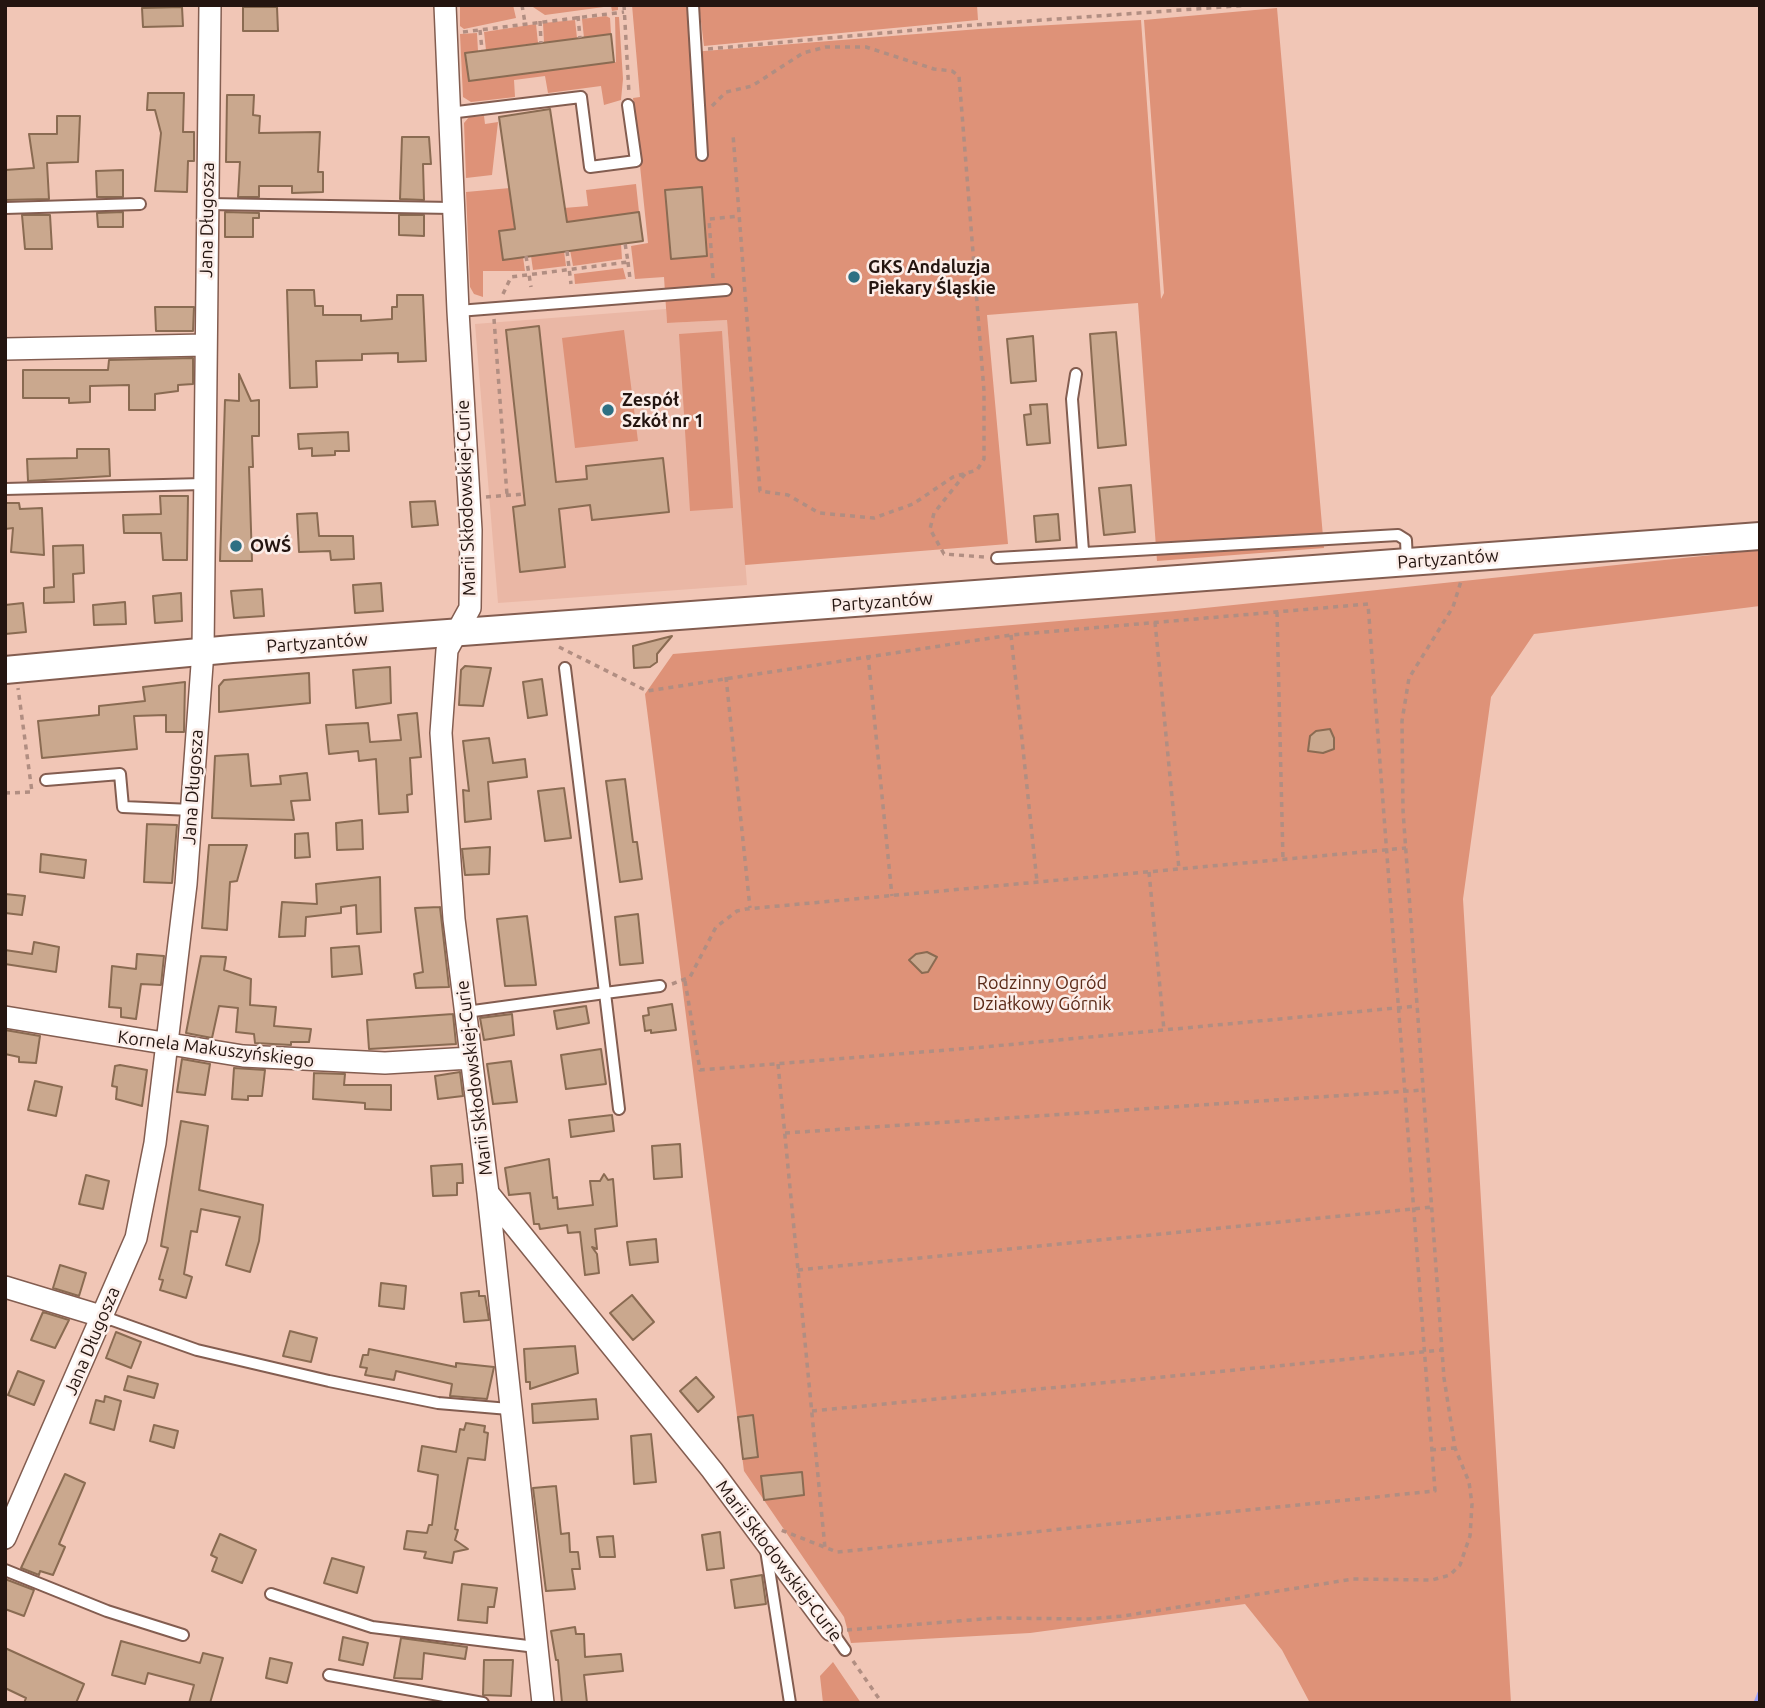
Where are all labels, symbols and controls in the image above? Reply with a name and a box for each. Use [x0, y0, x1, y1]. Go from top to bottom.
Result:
street label: Jana Długosza [195, 162, 219, 278]
place label: GKS Andaluzja Piekary Śląskie [868, 256, 996, 298]
marker: GKS Andaluzja Piekary Śląskie [846, 269, 862, 285]
place label: Zespół Szkół nr 1 [622, 389, 704, 432]
street label: Marii Skłodowskiej-Curie [452, 399, 480, 597]
marker: Zespół Szkół nr 1 [600, 402, 616, 418]
place label: OWŚ [250, 535, 291, 557]
marker: OWŚ [228, 538, 244, 554]
street label: Partyzantów [1396, 545, 1500, 573]
street label: Partyzantów [830, 588, 934, 616]
street label: Partyzantów [265, 629, 369, 657]
street label: Jana Długosza [178, 729, 208, 845]
park label: Rodzinny Ogród Działkowy Górnik [973, 972, 1111, 1014]
street label: Marii Skłodowskiej-Curie [451, 979, 497, 1177]
street label: Kornela Makuszyńskiego [117, 1026, 315, 1072]
street label: Jana Długosza [59, 1284, 125, 1398]
street label: Marii Skłodowskiej-Curie [711, 1476, 847, 1646]

